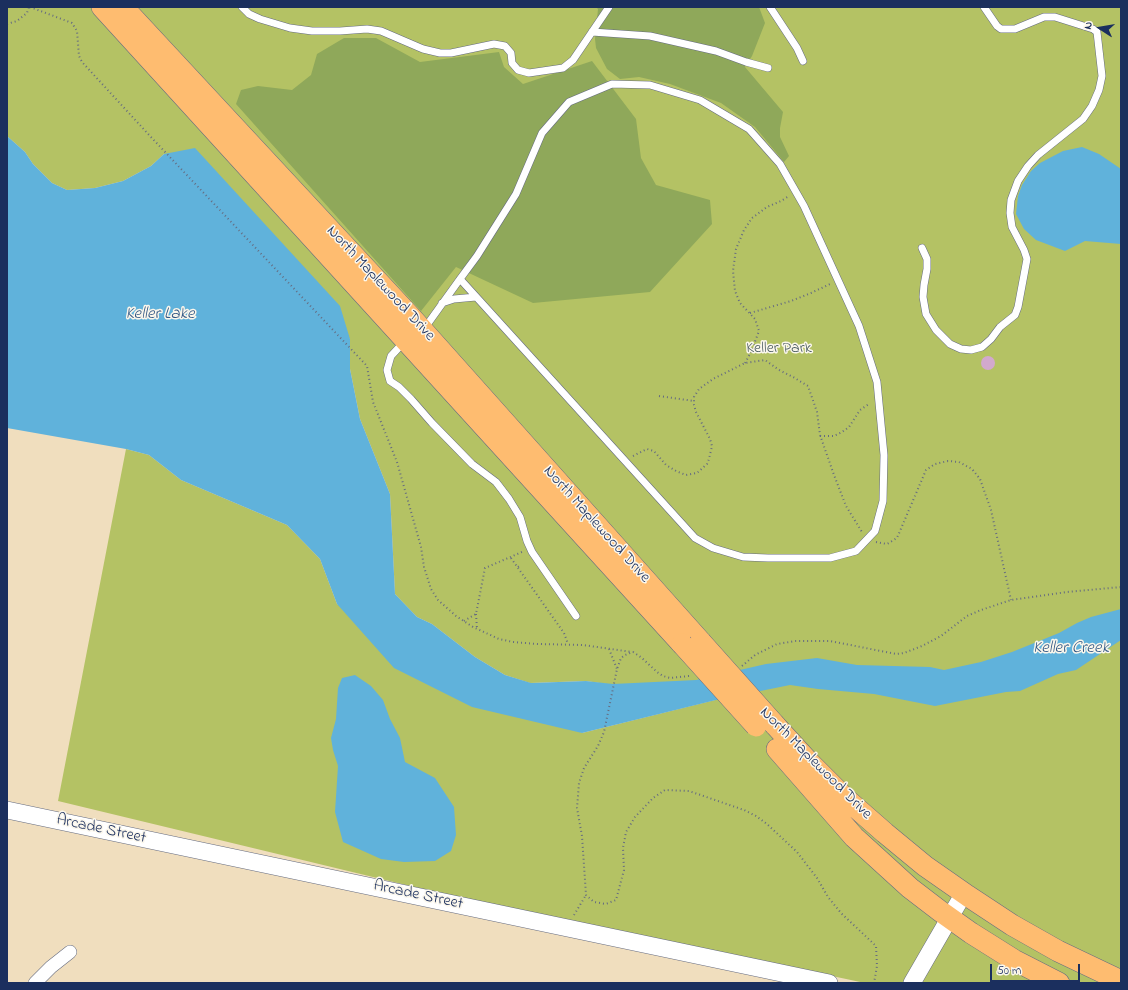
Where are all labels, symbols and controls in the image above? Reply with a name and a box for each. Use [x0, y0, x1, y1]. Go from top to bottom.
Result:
north arrow [1080, 8, 1120, 48]
text: N [1080, 20, 1097, 31]
street label: North Maplewood Drive [322, 222, 438, 346]
water label: Keller Lake [125, 305, 195, 325]
park label: Keller Park [746, 339, 812, 359]
street label: North Maplewood Drive [538, 463, 654, 587]
water label: Keller Creek [1033, 639, 1109, 659]
street label: North Maplewood Drive [755, 704, 875, 824]
street label: Arcade Street [54, 811, 148, 849]
street label: Arcade Street [371, 877, 465, 915]
scale bar [992, 956, 1082, 982]
text: 50 m [997, 962, 1021, 980]

